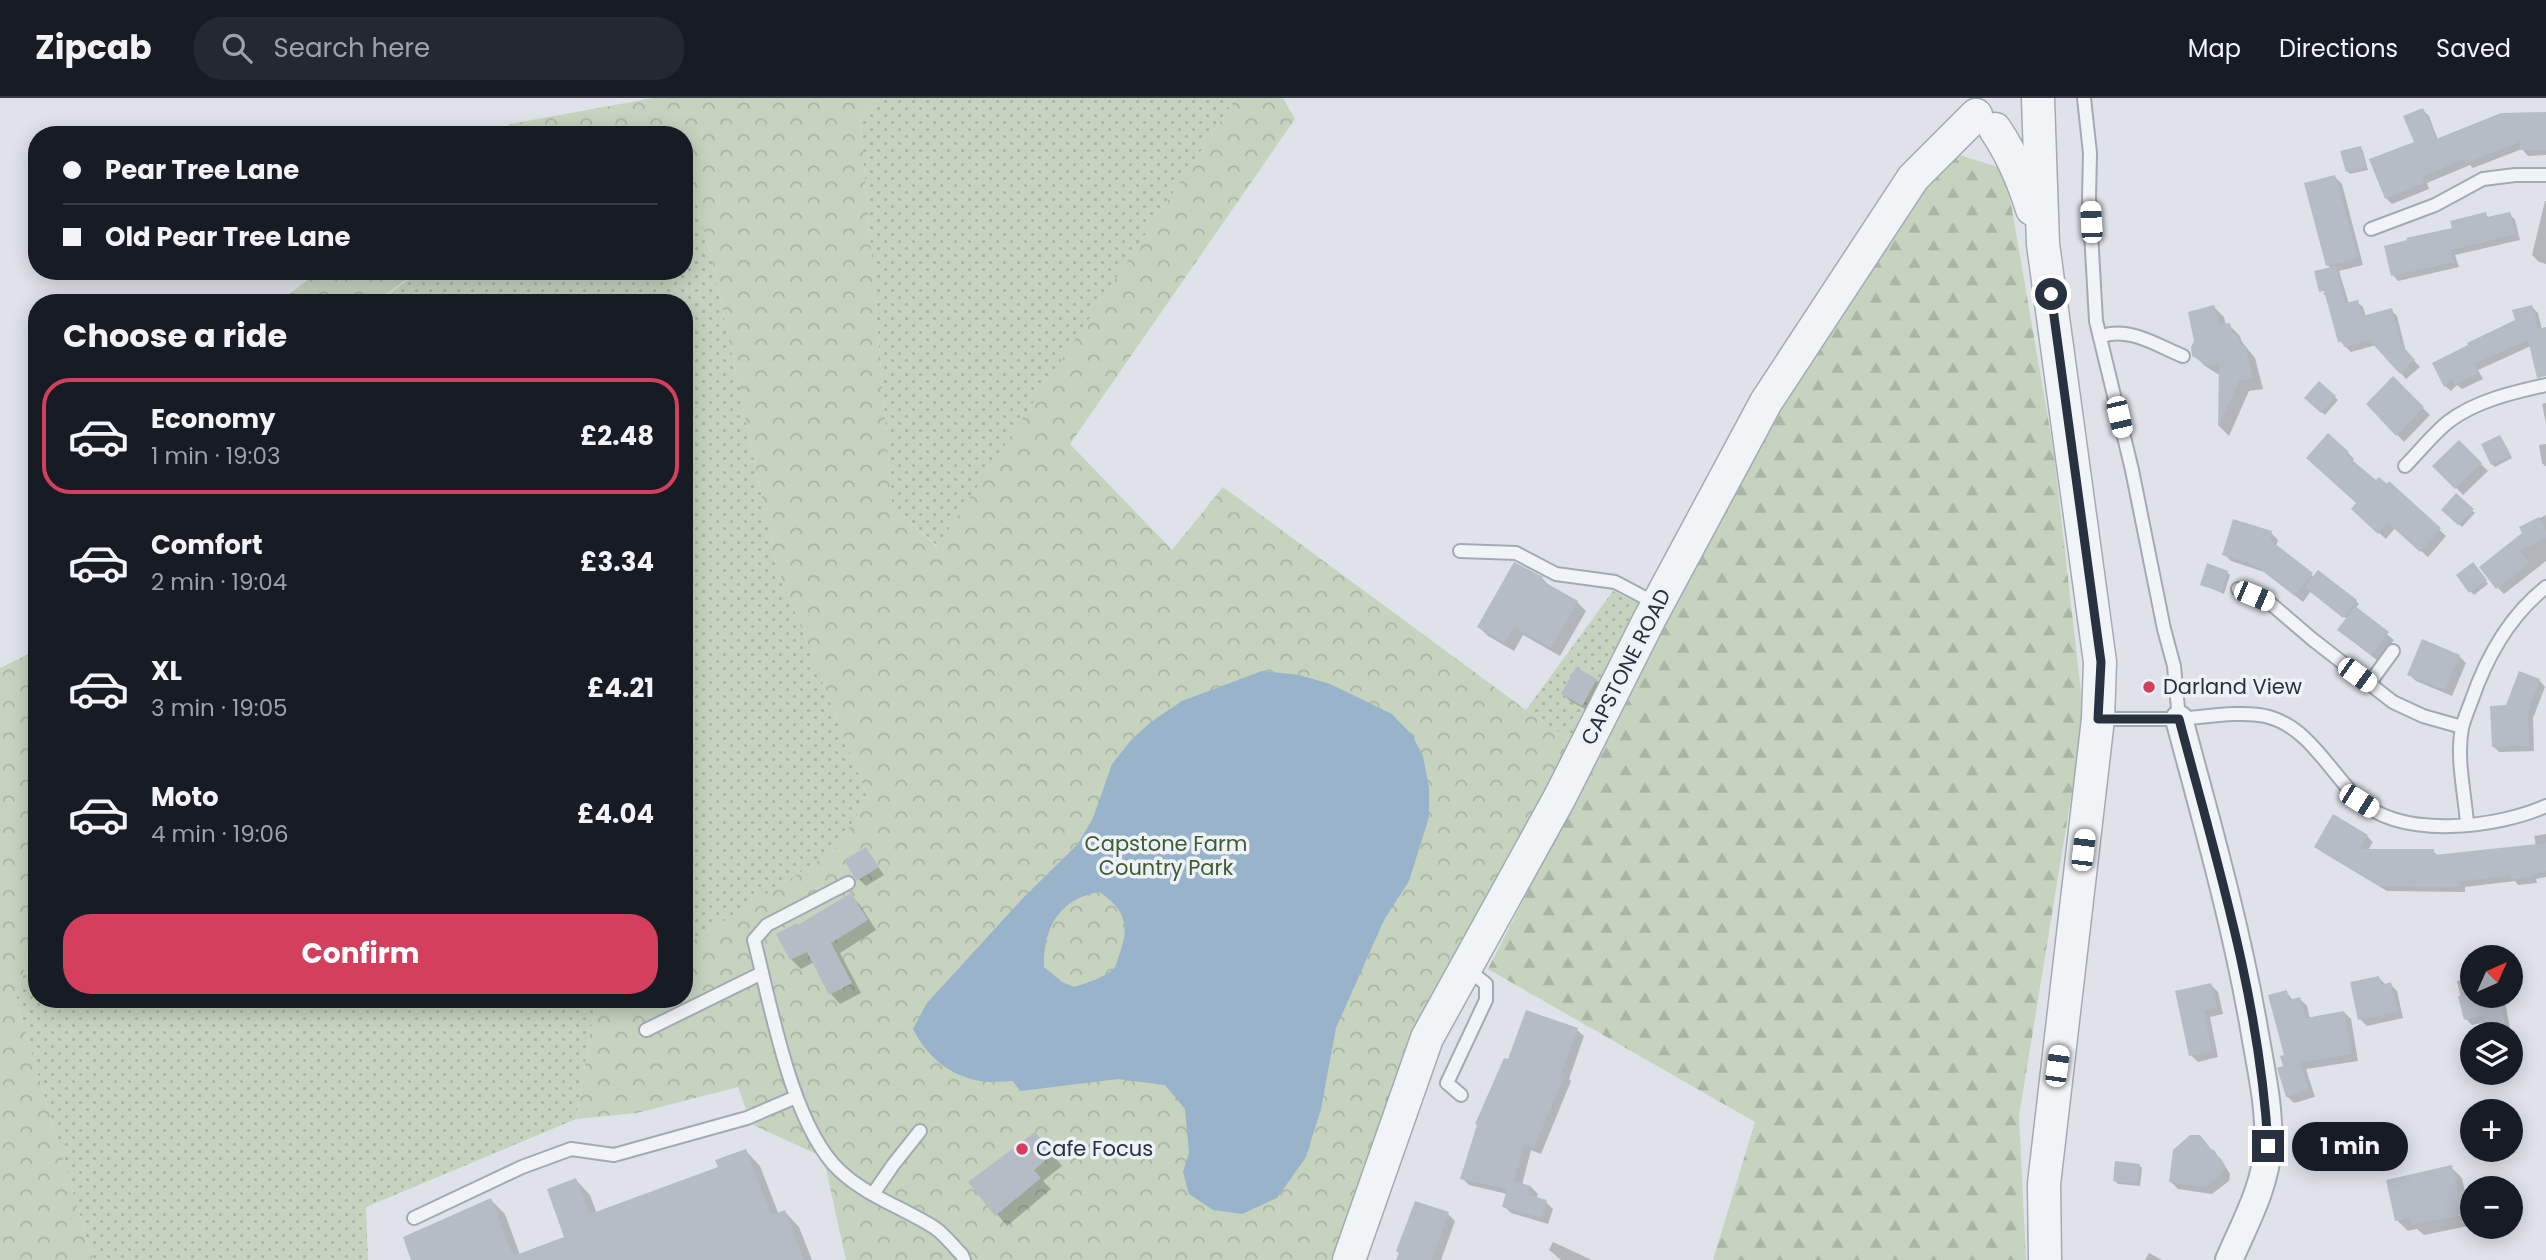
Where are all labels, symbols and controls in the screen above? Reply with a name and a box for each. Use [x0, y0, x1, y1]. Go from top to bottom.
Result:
search box [194, 17, 684, 80]
text: Zipcab [35, 24, 152, 71]
icon: search [218, 29, 256, 67]
text: Search here [274, 30, 430, 66]
text: Map [2188, 32, 2241, 65]
text: Directions [2279, 32, 2398, 65]
text: Saved [2436, 32, 2511, 65]
text: Pear Tree Lane [105, 152, 299, 188]
car [2080, 200, 2103, 244]
text: Old Pear Tree Lane [105, 219, 350, 255]
route start [2035, 278, 2067, 310]
text: Choose a ride [63, 313, 287, 358]
car [2105, 394, 2134, 440]
text: Economy [151, 401, 275, 437]
icon: car [67, 405, 130, 468]
text: £2.48 [580, 418, 654, 454]
text: 1 min · 19:03 [151, 440, 280, 472]
text: Comfort [151, 527, 263, 563]
icon: car [67, 531, 130, 594]
text: £3.34 [580, 544, 654, 580]
text: 2 min · 19:04 [151, 566, 287, 598]
car [2231, 578, 2278, 614]
street label: CAPSTONE ROAD [1574, 584, 1678, 750]
text: XL [151, 653, 182, 689]
car [2334, 654, 2381, 696]
icon: car [67, 657, 130, 720]
text: £4.21 [587, 670, 654, 706]
place label: Darland View [2163, 672, 2302, 701]
marker: Darland View [2141, 679, 2157, 695]
text: 3 min · 19:05 [151, 692, 288, 724]
text: Moto [151, 779, 219, 815]
car [2336, 781, 2383, 821]
icon: car [67, 783, 130, 846]
text: £4.04 [577, 796, 654, 832]
text: 4 min · 19:06 [151, 818, 289, 850]
car [2071, 828, 2096, 872]
park label: Capstone Farm Country Park [1085, 829, 1247, 882]
button: Confirm [63, 914, 658, 994]
north arrow [2460, 945, 2524, 1008]
map controls [2460, 945, 2523, 1239]
button: layers [2460, 1022, 2523, 1085]
car [2044, 1044, 2071, 1088]
button: + [2460, 1099, 2523, 1162]
callout: 1 min [2292, 1122, 2408, 1170]
route end [2252, 1130, 2284, 1162]
text: 1 min [2320, 1130, 2380, 1162]
place label: Cafe Focus [1036, 1134, 1153, 1163]
marker: Cafe Focus [1014, 1141, 1030, 1157]
button: − [2460, 1176, 2523, 1239]

